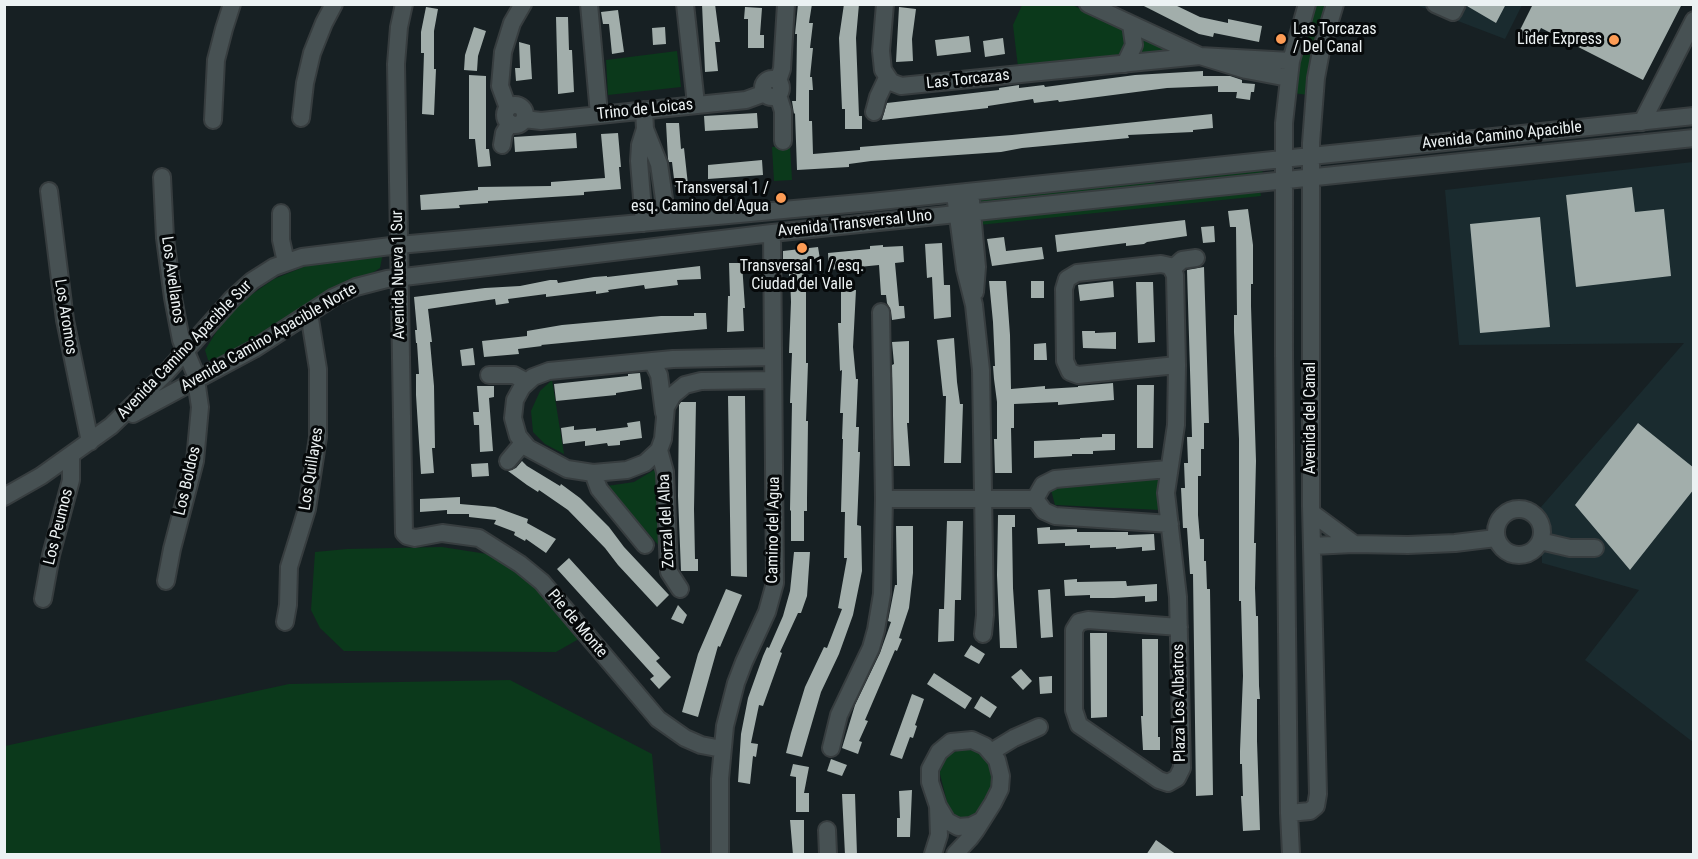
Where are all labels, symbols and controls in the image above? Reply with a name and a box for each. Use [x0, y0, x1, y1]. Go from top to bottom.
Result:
place label: Las Torcazas / Del Canal [1293, 20, 1377, 58]
place label: Lider Express [1517, 30, 1602, 50]
marker: Las Torcazas / Del Canal [1274, 32, 1288, 46]
marker: Lider Express [1607, 33, 1621, 47]
street label: Las Torcazas [925, 66, 1011, 94]
street label: Trino de Loicas [596, 95, 694, 125]
street label: Avenida Camino Apacible [1421, 118, 1583, 154]
place label: Transversal 1 / esq. Camino del Agua [631, 179, 769, 217]
marker: Transversal 1 / esq. Camino del Agua [774, 191, 788, 205]
street label: Avenida Transversal Uno [777, 206, 933, 242]
street label: Avenida Nueva 1 Sur [388, 210, 410, 340]
street label: Los Avellanos [156, 235, 188, 325]
marker: Transversal 1 / esq. Ciudad del Valle [795, 241, 809, 255]
place label: Transversal 1 / esq. Ciudad del Valle [740, 257, 864, 295]
street label: Avenida Camino Apacible Sur [114, 277, 256, 423]
street label: Los Aromos [50, 278, 80, 356]
street label: Avenida Camino Apacible Norte [178, 280, 360, 396]
street label: Avenida del Canal [1301, 362, 1321, 474]
street label: Los Quillayes [296, 426, 328, 512]
street label: Los Boldos [171, 445, 205, 517]
street label: Zorzal del Alba [655, 473, 679, 569]
street label: Camino del Agua [763, 476, 785, 584]
street label: Los Peumos [40, 487, 78, 567]
street label: Pie de Monte [543, 586, 611, 662]
street label: Plaza Los Albatros [1169, 644, 1191, 762]

